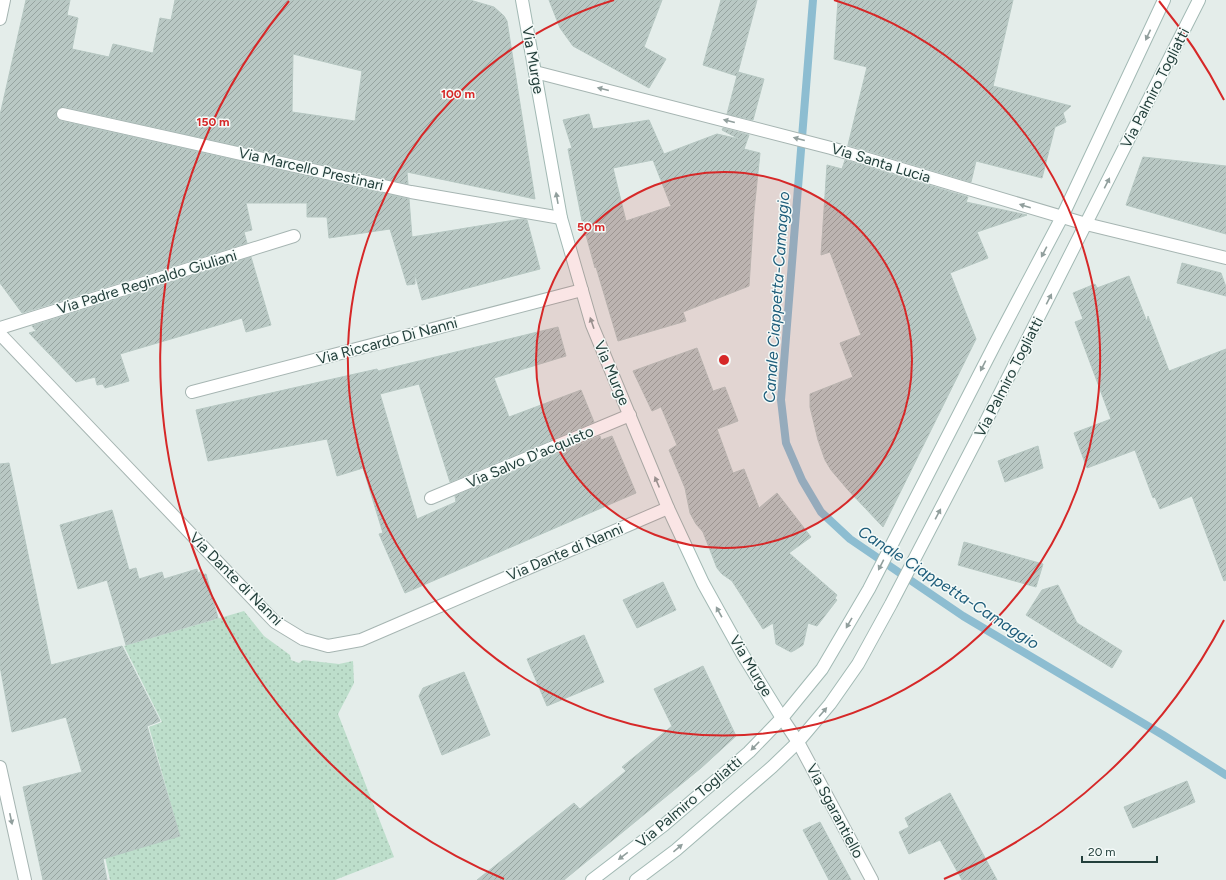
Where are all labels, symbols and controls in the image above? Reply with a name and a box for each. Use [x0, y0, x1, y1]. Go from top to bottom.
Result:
street label: Via Murge [518, 25, 548, 95]
street label: Via Palmiro Togliatti [1117, 25, 1193, 151]
one-way arrow [1145, 30, 1151, 41]
one-way arrow [596, 86, 609, 92]
text: 100 m [441, 87, 475, 101]
text: 150 m [196, 115, 230, 129]
one-way arrow [723, 118, 735, 124]
one-way arrow [792, 136, 805, 142]
street label: Via Santa Lucia [829, 139, 933, 187]
street label: Via Marcello Prestinari [237, 144, 385, 194]
one-way arrow [1104, 177, 1110, 189]
water label: Canale Ciappetta-Camaggio [760, 191, 793, 403]
one-way arrow [554, 192, 560, 204]
one-way arrow [1019, 203, 1031, 209]
text: 50 m [577, 220, 605, 234]
street label: Via Padre Reginaldo Giuliani [55, 246, 239, 318]
one-way arrow [1041, 246, 1047, 257]
one-way arrow [1046, 293, 1052, 305]
street label: Via Riccardo Di Nanni [315, 314, 459, 368]
street label: Via Palmiro Togliatti [971, 314, 1047, 440]
one-way arrow [589, 317, 595, 329]
street label: Via Murge [590, 338, 634, 408]
centre of rings [717, 353, 731, 367]
one-way arrow [980, 361, 986, 372]
street label: Via Salvo D'acquisto [464, 422, 597, 492]
one-way arrow [654, 476, 660, 488]
one-way arrow [935, 508, 941, 520]
street label: Via Dante di Nanni [504, 519, 626, 585]
water label: Canale Ciappetta-Camaggio [855, 522, 1043, 653]
street label: Via Dante di Nanni [186, 529, 286, 629]
one-way arrow [878, 559, 884, 570]
one-way arrow [716, 606, 723, 618]
one-way arrow [845, 618, 853, 628]
street label: Via Murge [726, 632, 776, 700]
one-way arrow [819, 707, 828, 717]
one-way arrow [750, 741, 760, 751]
street label: Via Palmiro Togliatti [632, 753, 746, 851]
street label: Via Sgarantiello [802, 761, 868, 862]
one-way arrow [9, 813, 15, 825]
scale bar [1082, 838, 1157, 864]
one-way arrow [672, 843, 683, 852]
text: 20 m [1088, 845, 1116, 859]
one-way arrow [618, 852, 628, 860]

